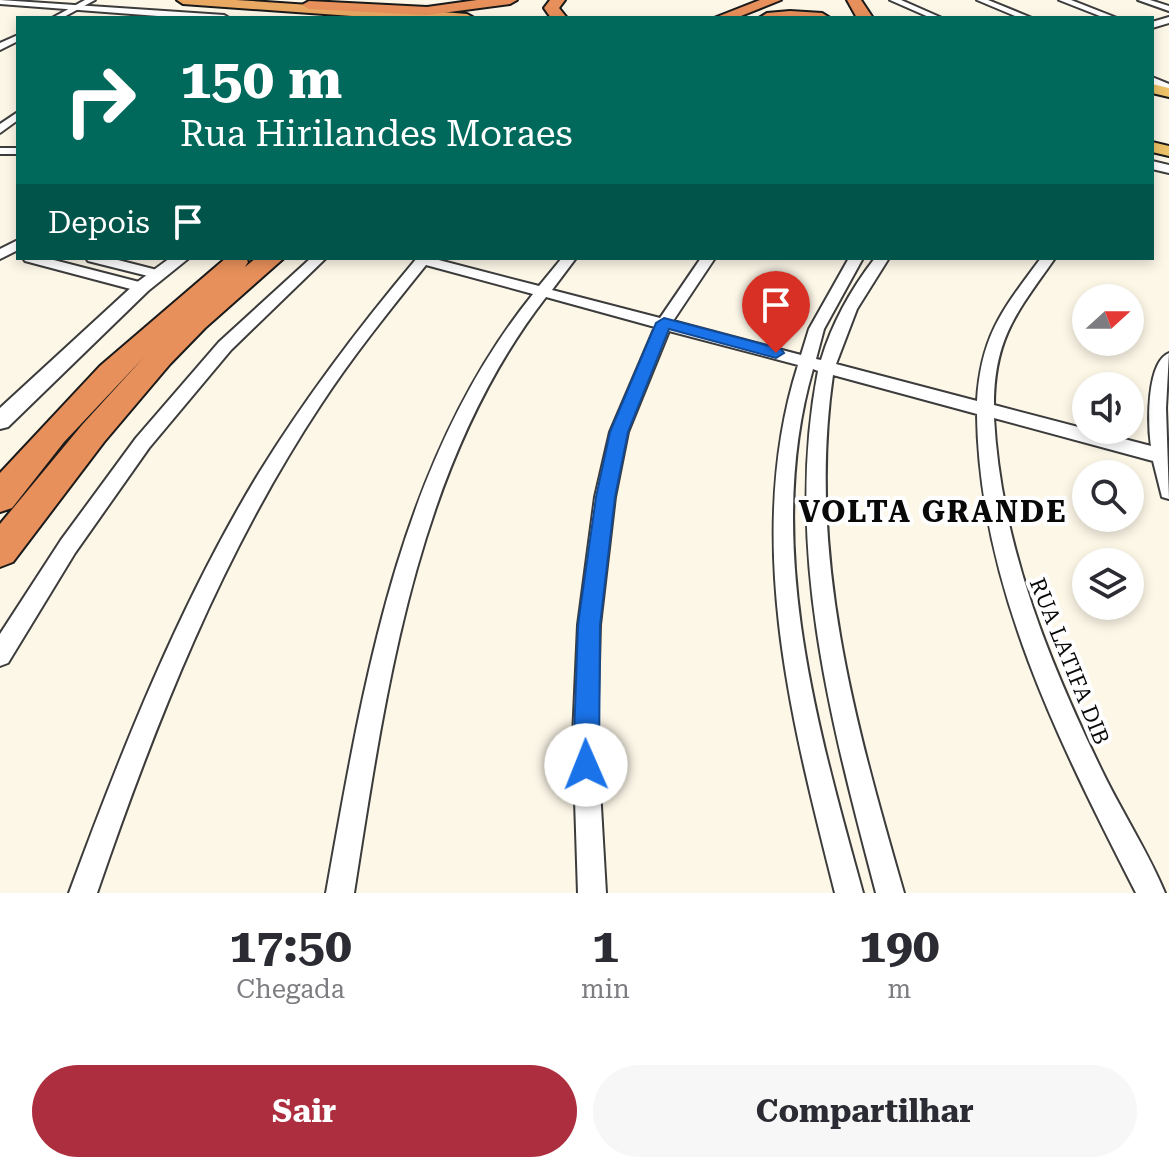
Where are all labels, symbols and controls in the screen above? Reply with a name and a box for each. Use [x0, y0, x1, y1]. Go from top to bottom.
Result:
text: 150 m [180, 46, 342, 112]
icon: right [48, 48, 152, 152]
text: Rua Hirilandes Moraes [180, 113, 573, 155]
icon: arrive [166, 200, 210, 244]
text: Depois [48, 205, 150, 240]
pin [742, 271, 810, 353]
icon: arrive [754, 283, 798, 327]
north arrow [1072, 284, 1144, 356]
map controls [1072, 284, 1144, 620]
button: sound [1072, 372, 1144, 444]
button: search [1072, 460, 1144, 532]
district label: VOLTA GRANDE [798, 494, 1068, 529]
button: layers [1072, 548, 1144, 620]
street label: RUA LATIFA DIB [1025, 574, 1114, 748]
position arrow [544, 723, 628, 807]
text: 17:50 [229, 918, 352, 974]
text: 1 [592, 918, 619, 974]
text: 190 [859, 918, 940, 974]
text: Chegada [236, 974, 345, 1004]
text: min [581, 974, 630, 1004]
text: m [888, 974, 911, 1004]
button: Sair [32, 1065, 577, 1157]
button: Compartilhar [593, 1065, 1137, 1157]

